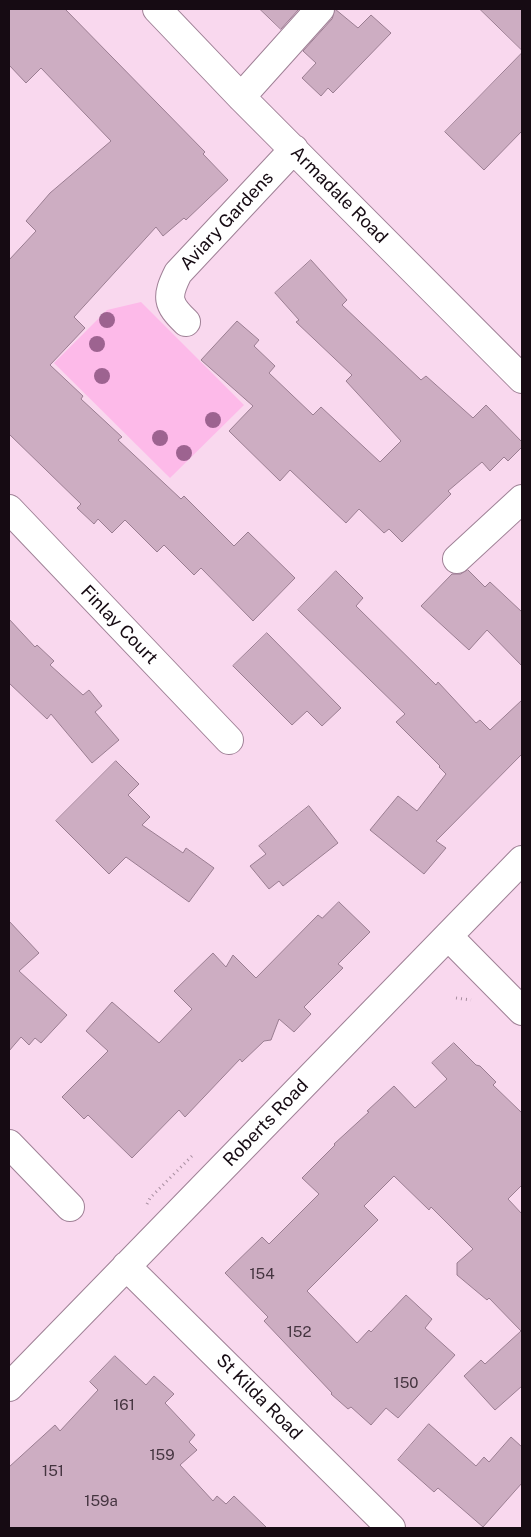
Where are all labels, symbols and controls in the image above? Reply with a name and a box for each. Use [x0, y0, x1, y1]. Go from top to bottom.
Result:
street label: Armadale Road [286, 142, 392, 248]
street label: Aviary Gardens [176, 167, 278, 275]
street label: Finlay Court [76, 581, 162, 669]
street label: Roberts Road [219, 1075, 313, 1171]
house number: 154 [249, 1265, 275, 1283]
house number: 152 [287, 1323, 311, 1341]
street label: St Kilda Road [212, 1350, 306, 1444]
house number: 150 [394, 1374, 418, 1392]
house number: 161 [113, 1396, 135, 1414]
house number: 159 [149, 1446, 175, 1464]
house number: 151 [42, 1462, 64, 1480]
house number: 159a [84, 1492, 118, 1510]

